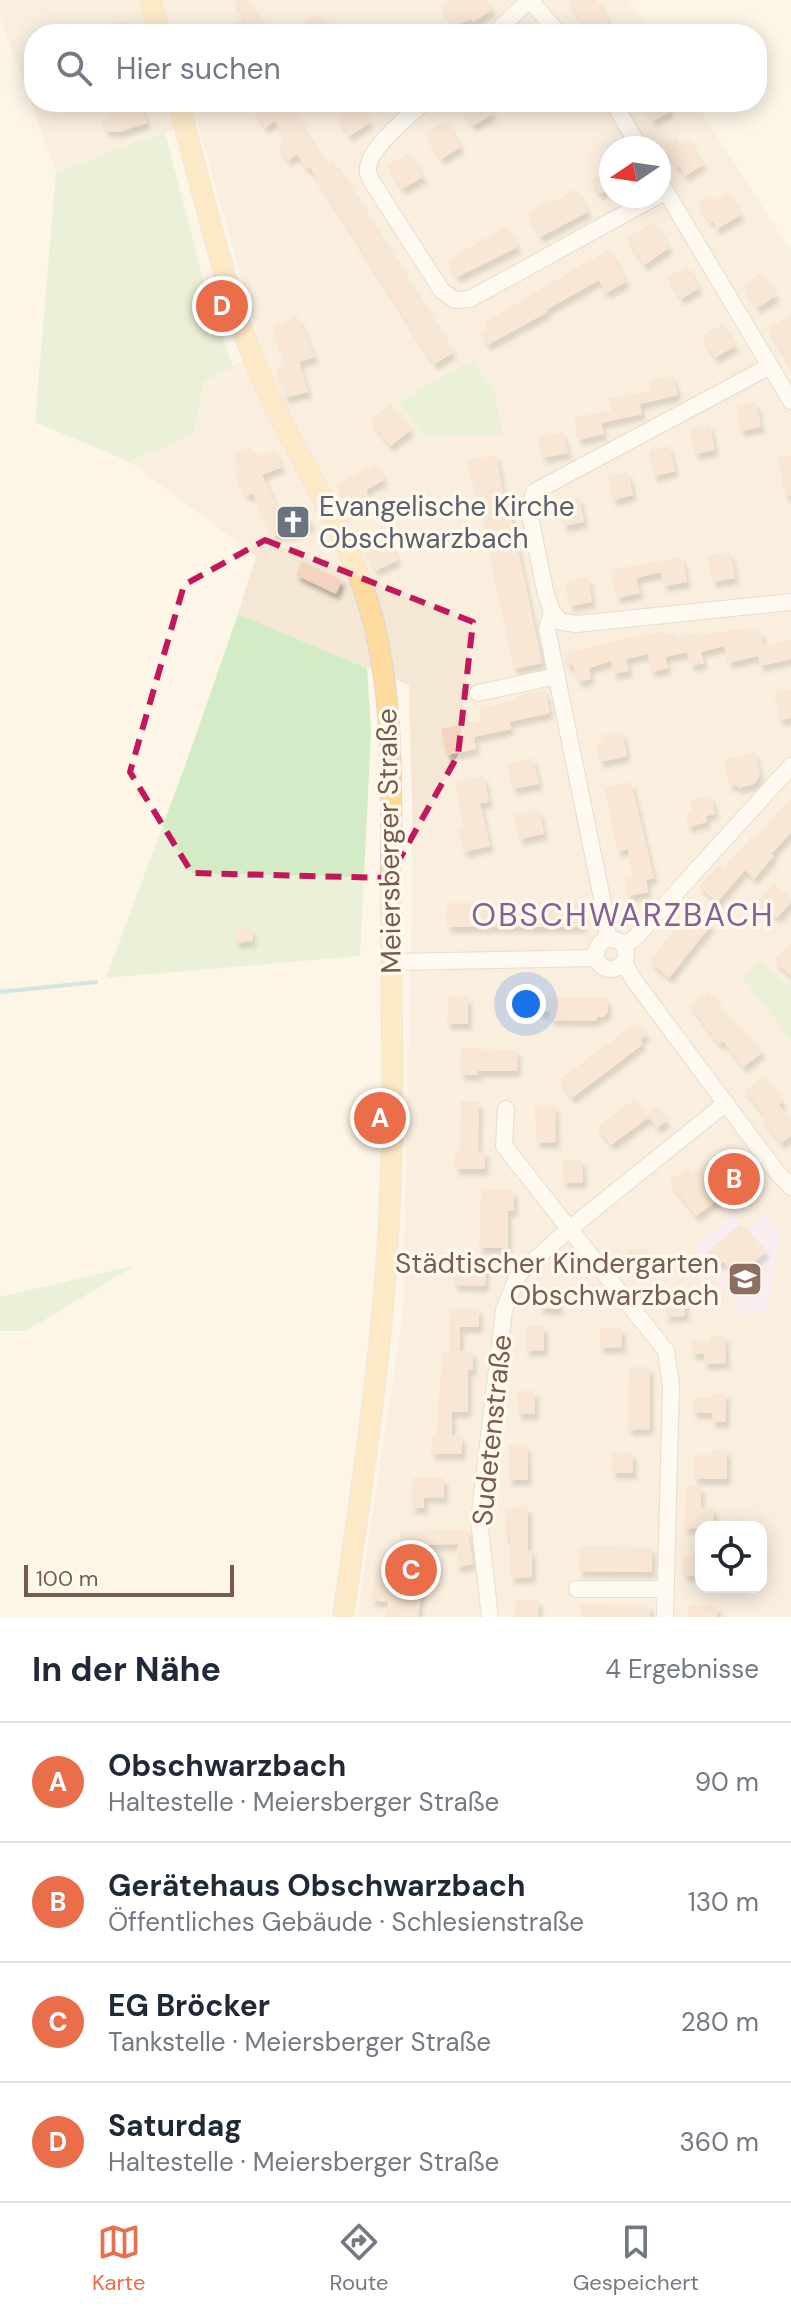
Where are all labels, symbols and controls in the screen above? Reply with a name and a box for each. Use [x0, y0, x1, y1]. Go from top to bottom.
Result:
search box [24, 24, 767, 112]
icon: search [52, 46, 96, 90]
text: Hier suchen [116, 49, 281, 88]
north arrow [599, 136, 671, 208]
pin: D [196, 276, 248, 336]
place label: Evangelische Kirche Obschwarzbach [319, 488, 575, 557]
church icon: Evangelische Kirche Obschwarzbach [274, 503, 312, 541]
street label: Meiersberger Straße [368, 708, 410, 974]
district label: OBSCHWARZBACH [471, 894, 775, 936]
your location [506, 984, 546, 1024]
pin: A [354, 1088, 406, 1148]
pin: B [708, 1149, 760, 1209]
place label: Städtischer Kindergarten Obschwarzbach [395, 1245, 719, 1314]
school or university icon: Städtischer Kindergarten Obschwarzbach [726, 1260, 764, 1298]
street label: Sudetenstraße [464, 1333, 520, 1527]
map controls [695, 1521, 767, 1593]
button: locate [695, 1521, 767, 1593]
pin: C [385, 1540, 437, 1600]
scale bar [24, 1561, 234, 1597]
text: 100 m [36, 1564, 98, 1593]
text: In der Nähe [32, 1647, 221, 1692]
text: 4 Ergebnisse [605, 1652, 759, 1686]
text: Obschwarzbach [108, 1746, 346, 1785]
text: A [49, 1765, 67, 1799]
text: 90 m [695, 1765, 759, 1799]
text: Haltestelle · Meiersberger Straße [108, 1785, 499, 1819]
text: Gerätehaus Obschwarzbach [108, 1866, 526, 1905]
text: B [50, 1885, 66, 1919]
text: 130 m [688, 1885, 759, 1919]
text: Öffentliches Gebäude · Schlesienstraße [108, 1905, 584, 1939]
text: EG Bröcker [108, 1986, 270, 2025]
text: C [48, 2005, 68, 2039]
text: 280 m [681, 2005, 759, 2039]
text: Tankstelle · Meiersberger Straße [108, 2025, 491, 2059]
text: Saturdag [108, 2106, 242, 2145]
text: D [49, 2125, 67, 2159]
text: 360 m [679, 2125, 759, 2159]
text: Haltestelle · Meiersberger Straße [108, 2145, 499, 2179]
tab: Karte [92, 2220, 145, 2297]
tab: Route [330, 2220, 388, 2297]
tab: Gespeichert [573, 2220, 699, 2297]

